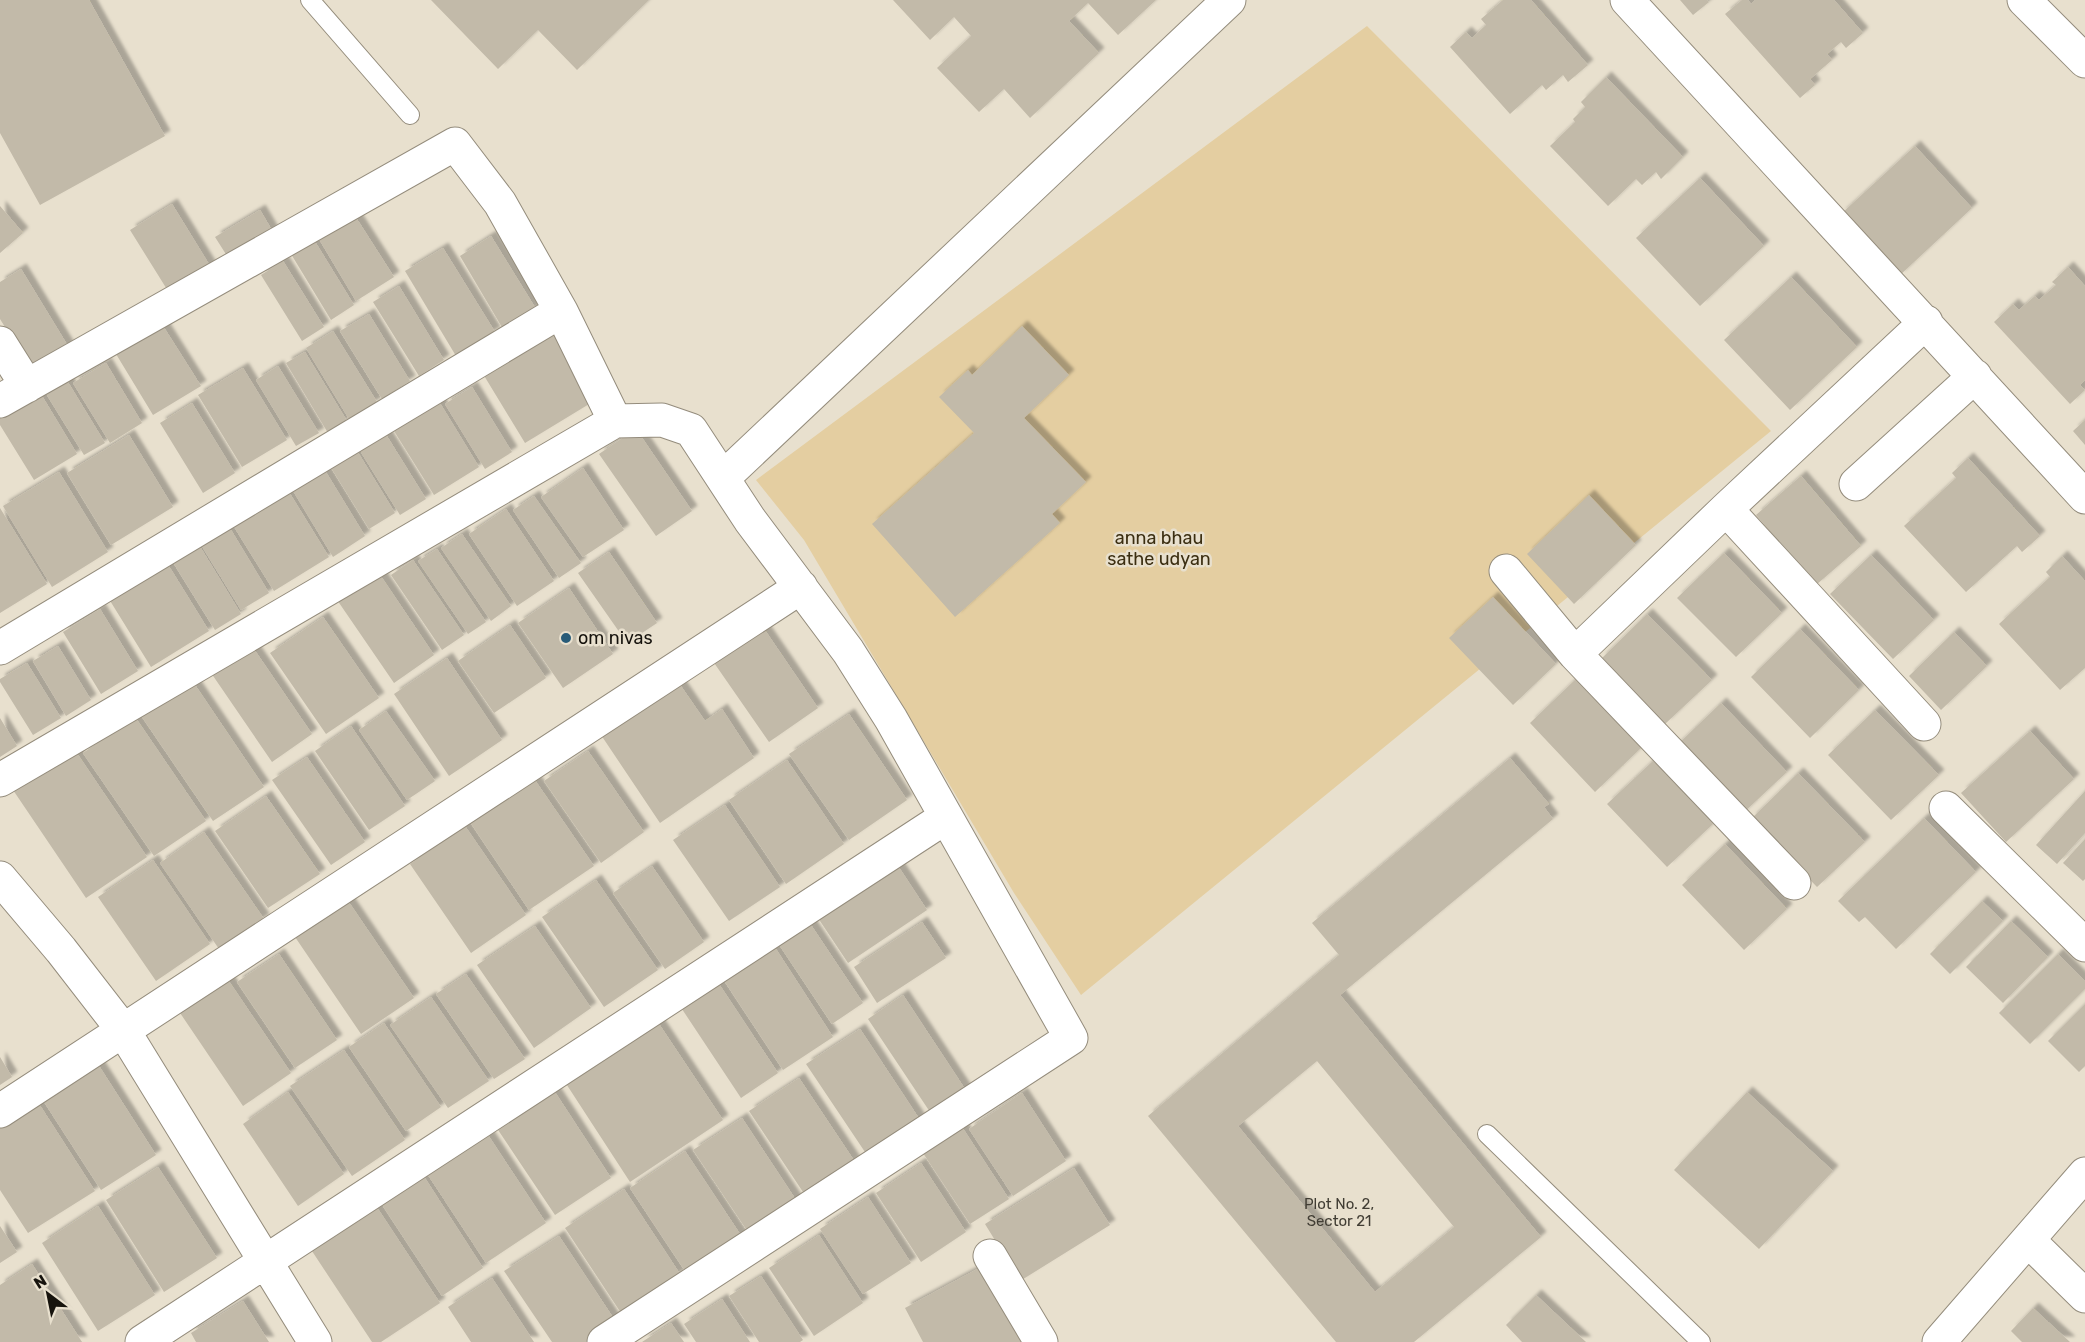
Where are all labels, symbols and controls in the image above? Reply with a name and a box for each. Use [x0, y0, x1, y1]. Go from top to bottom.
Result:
park label: anna bhau sathe udyan [1107, 527, 1211, 570]
place label: om nivas [578, 627, 653, 649]
marker: om nivas [559, 631, 573, 645]
house number: Plot No. 2, Sector 21 [1304, 1195, 1374, 1230]
north arrow [18, 1264, 78, 1324]
text: N [30, 1271, 50, 1293]

